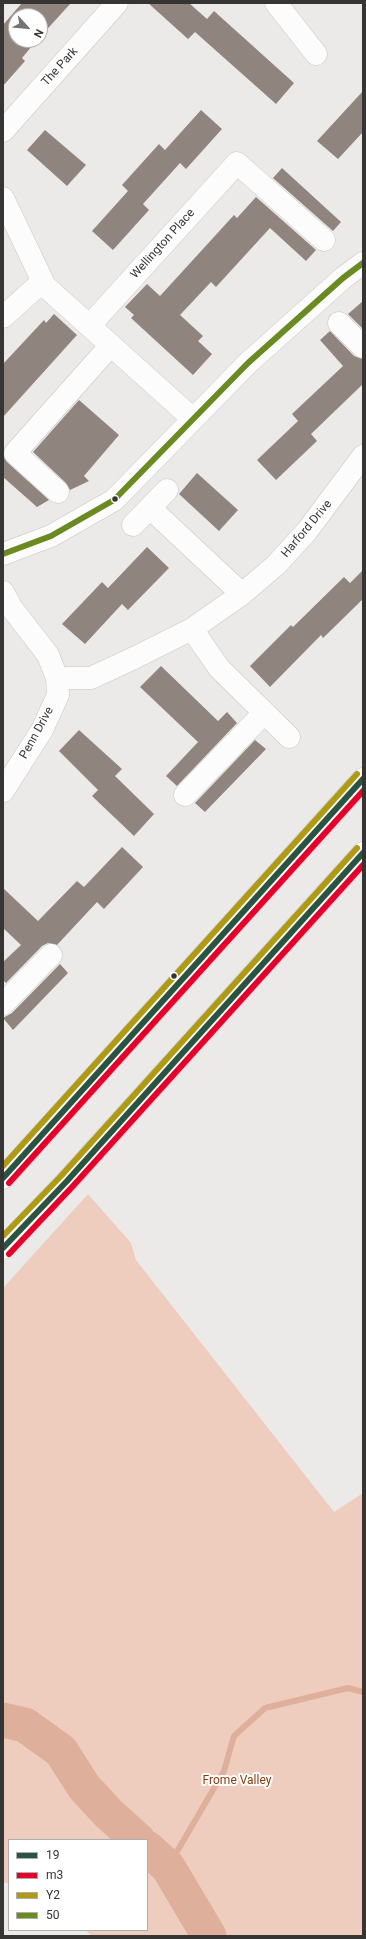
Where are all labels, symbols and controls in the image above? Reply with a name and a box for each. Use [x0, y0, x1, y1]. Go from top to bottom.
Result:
north arrow [8, 8, 48, 48]
text: N [31, 27, 46, 40]
street label: The Park [39, 45, 81, 89]
street label: Wellington Place [128, 206, 198, 282]
unlabelled marker [110, 494, 120, 504]
street label: Harford Drive [279, 497, 335, 561]
street label: Penn Drive [17, 705, 57, 761]
unlabelled marker [169, 971, 179, 981]
park label: Frome Valley [203, 1774, 271, 1788]
legend [8, 1839, 148, 1931]
text: 19 [46, 1848, 60, 1862]
text: m3 [46, 1868, 63, 1882]
text: Y2 [46, 1888, 60, 1902]
text: 50 [46, 1908, 60, 1922]

